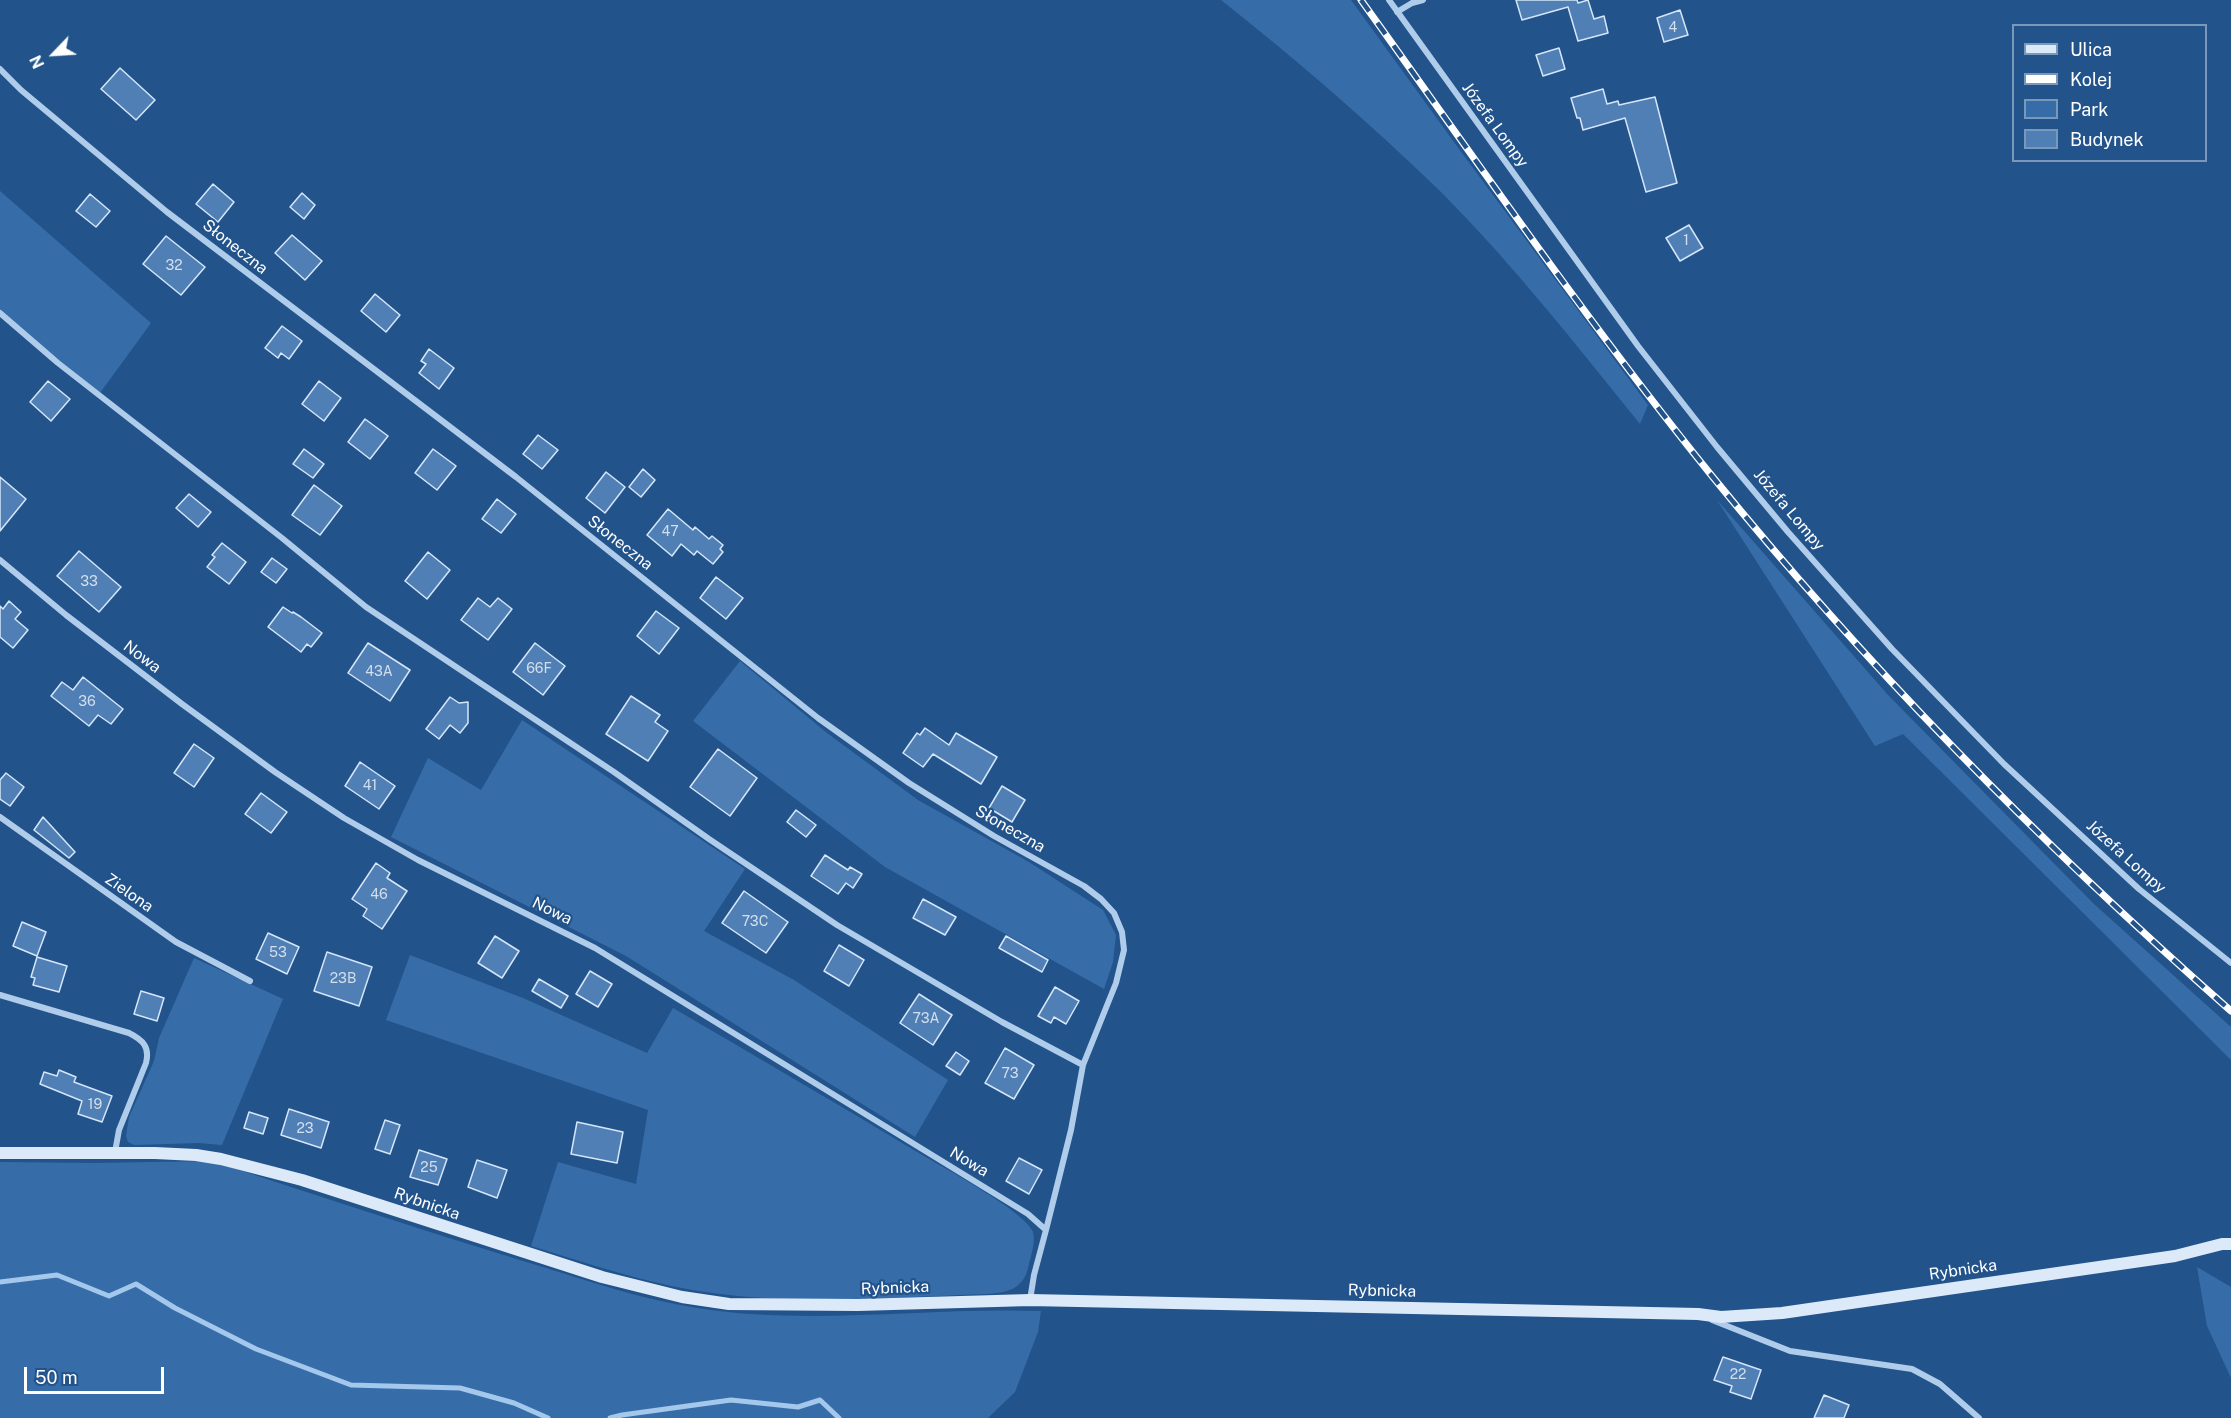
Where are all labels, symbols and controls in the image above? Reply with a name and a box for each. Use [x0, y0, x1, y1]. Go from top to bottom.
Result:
house number: 4 [1669, 20, 1677, 36]
north arrow [24, 24, 84, 84]
legend [2012, 24, 2207, 162]
text: Ulica [2070, 39, 2112, 60]
text: N [26, 52, 48, 72]
text: Kolej [2070, 69, 2112, 90]
street label: Józefa Lompy [1458, 79, 1532, 171]
text: Park [2070, 99, 2108, 120]
text: Budynek [2070, 129, 2144, 150]
street label: Słoneczna [199, 216, 271, 278]
house number: 1 [1683, 233, 1689, 249]
house number: 32 [165, 258, 183, 274]
street label: Józefa Lompy [1749, 465, 1829, 555]
street label: Słoneczna [584, 512, 656, 574]
house number: 47 [661, 524, 679, 540]
house number: 33 [80, 574, 98, 590]
street label: Nowa [119, 637, 165, 677]
house number: 66F [526, 661, 552, 677]
house number: 43A [365, 664, 393, 680]
house number: 36 [78, 694, 96, 710]
house number: 41 [363, 778, 377, 794]
street label: Słoneczna [972, 801, 1048, 857]
street label: Józefa Lompy [2082, 816, 2170, 898]
street label: Zielona [101, 870, 157, 916]
house number: 46 [370, 887, 388, 903]
street label: Nowa [529, 893, 575, 929]
house number: 73C [742, 914, 768, 930]
house number: 53 [269, 945, 287, 961]
house number: 23B [330, 971, 356, 987]
house number: 73A [913, 1011, 939, 1027]
house number: 73 [1002, 1066, 1018, 1082]
house number: 19 [88, 1097, 102, 1113]
house number: 23 [296, 1121, 314, 1137]
street label: Nowa [946, 1143, 992, 1181]
house number: 25 [420, 1160, 438, 1176]
street label: Rybnicka [392, 1184, 462, 1224]
street label: Rybnicka [1928, 1256, 1998, 1284]
street label: Rybnicka [861, 1277, 929, 1299]
street label: Rybnicka [1348, 1281, 1416, 1301]
scale bar [27, 1355, 166, 1393]
text: 50 m [35, 1367, 78, 1388]
house number: 22 [1730, 1367, 1746, 1383]

